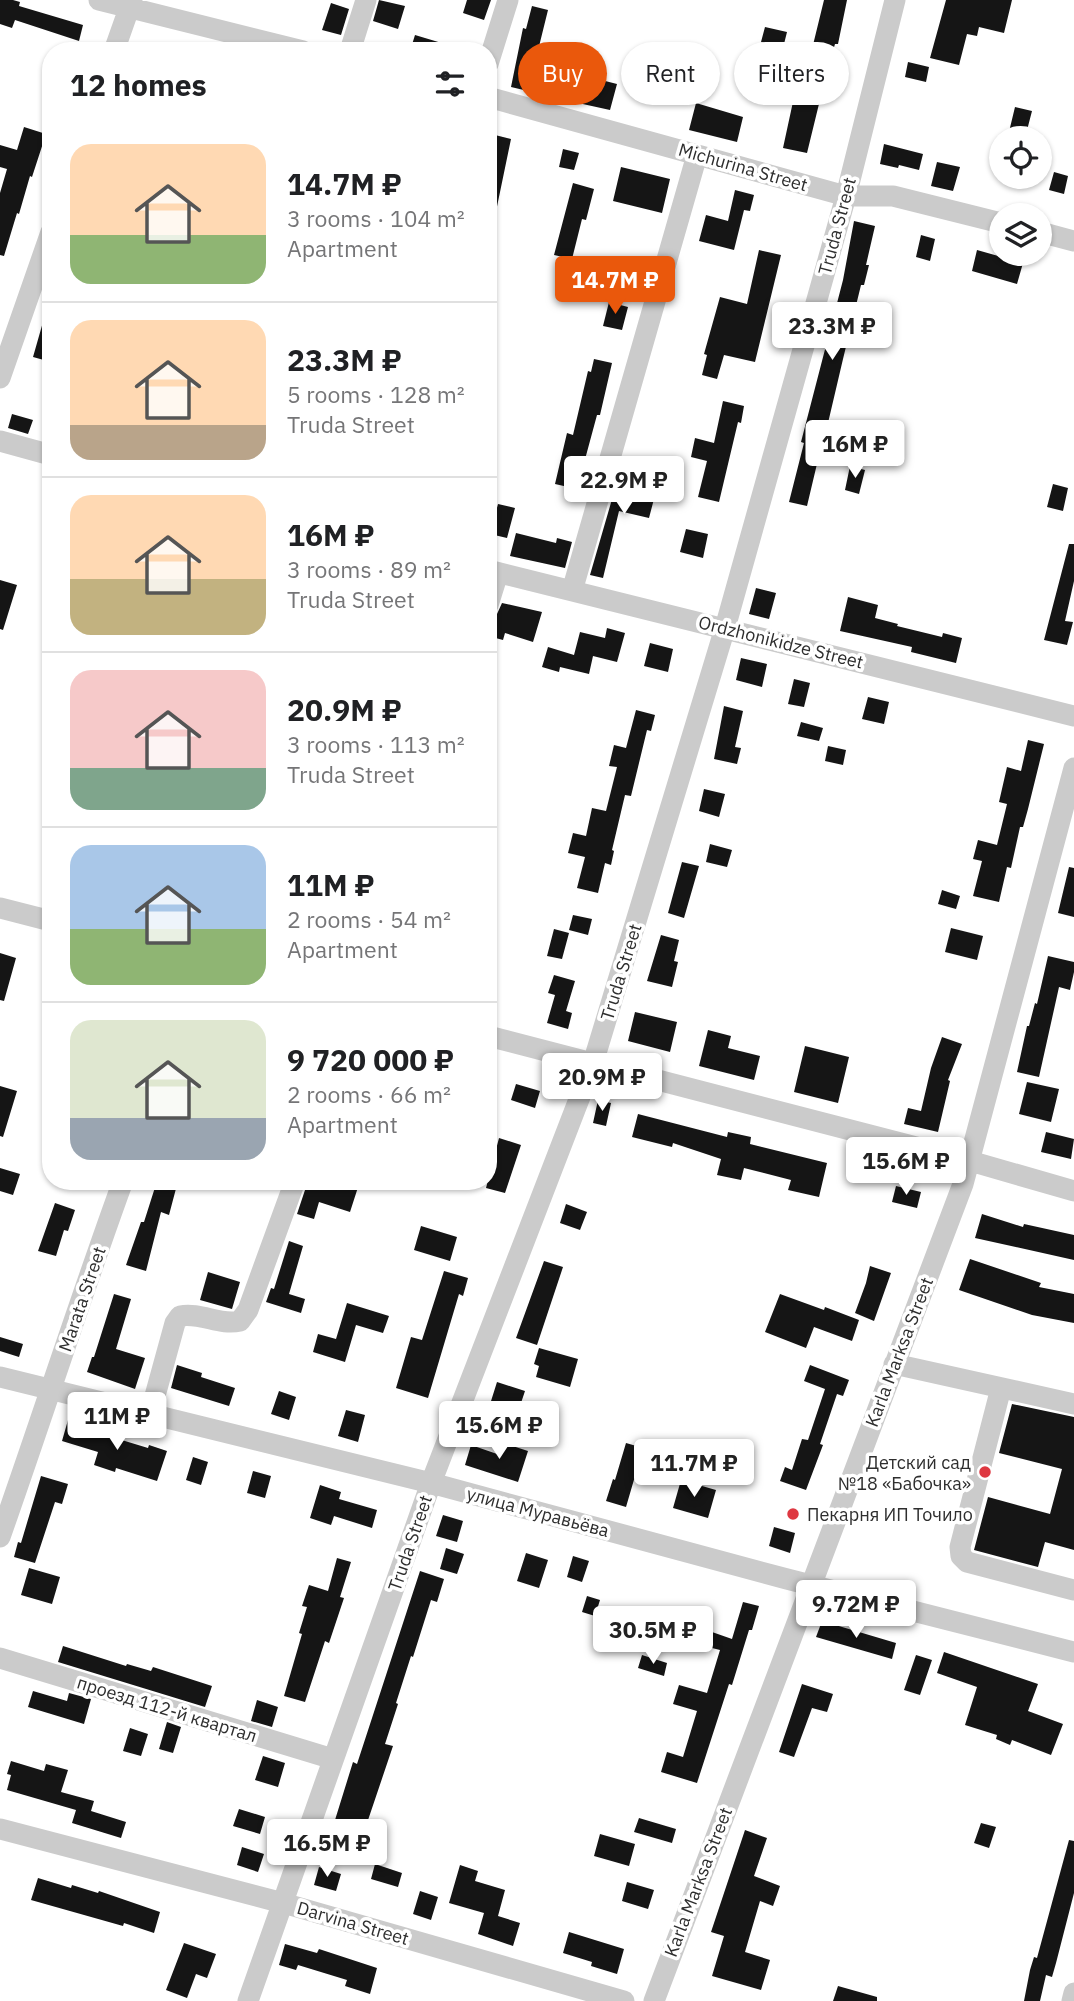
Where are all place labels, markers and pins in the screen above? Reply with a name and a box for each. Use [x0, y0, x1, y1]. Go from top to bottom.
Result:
pin: 14.7M ₽ [550, 256, 680, 316]
pin: 23.3M ₽ [767, 302, 897, 362]
pin: 16M ₽ [806, 420, 904, 480]
pin: 22.9M ₽ [559, 456, 689, 516]
pin: 20.9M ₽ [537, 1054, 667, 1113]
pin: 15.6M ₽ [841, 1138, 971, 1197]
pin: 11M ₽ [68, 1392, 166, 1452]
pin: 15.6M ₽ [434, 1402, 564, 1461]
pin: 11.7M ₽ [629, 1440, 759, 1499]
place label: Детский сад №18 «Бабочка» [838, 1451, 971, 1495]
marker: Детский сад №18 «Бабочка» [977, 1464, 993, 1480]
place label: Пекарня ИП Точило [807, 1503, 973, 1526]
marker: Пекарня ИП Точило [785, 1506, 801, 1522]
pin: 9.72M ₽ [791, 1580, 921, 1640]
pin: 30.5M ₽ [588, 1606, 718, 1666]
pin: 16.5M ₽ [262, 1820, 392, 1879]

